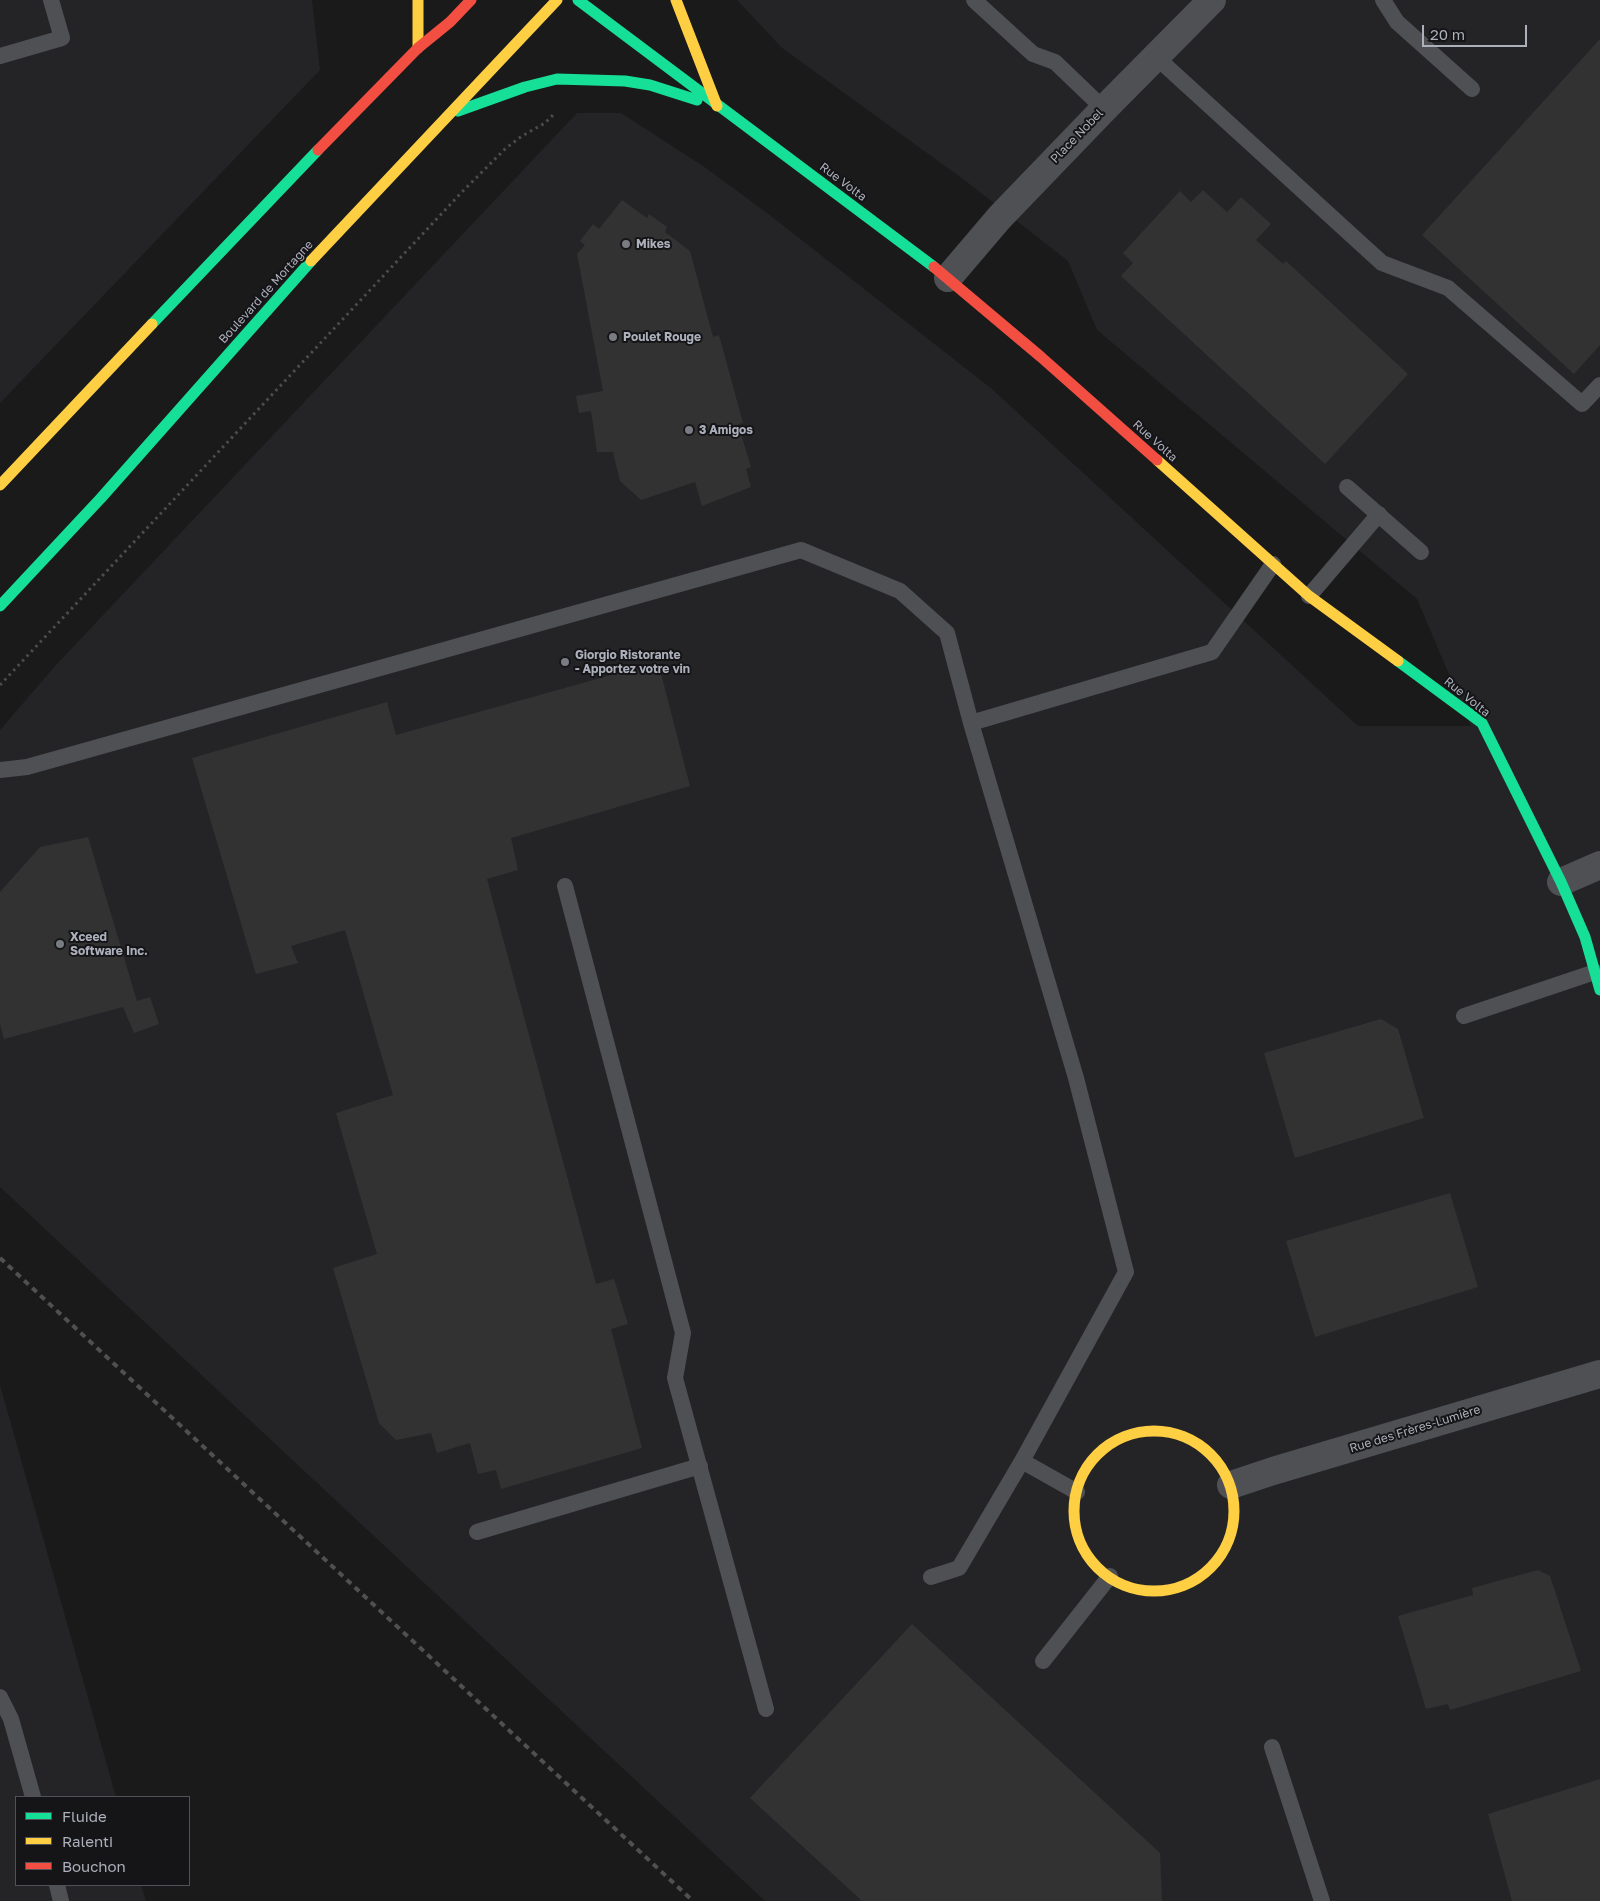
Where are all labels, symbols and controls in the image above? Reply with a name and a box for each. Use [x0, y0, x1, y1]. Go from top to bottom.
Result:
scale bar [1425, 15, 1530, 47]
text: 20 m [1430, 25, 1465, 43]
street label: Place Nobel [1048, 106, 1106, 166]
street label: Rue Volta [817, 160, 869, 204]
street label: Boulevard de Mortagne [216, 237, 316, 347]
place label: Mikes [636, 237, 670, 251]
marker: Mikes [620, 238, 632, 250]
place label: Poulet Rouge [623, 330, 701, 344]
marker: Poulet Rouge [607, 331, 619, 343]
street label: Rue Volta [1130, 417, 1180, 465]
place label: 3 Amigos [699, 423, 753, 437]
marker: 3 Amigos [683, 424, 695, 436]
place label: Giorgio Ristorante - Apportez votre vin [575, 648, 690, 676]
marker: Giorgio Ristorante - Apportez votre vin [559, 656, 571, 668]
street label: Rue Volta [1441, 674, 1493, 720]
place label: Xceed Software Inc. [70, 930, 148, 958]
marker: Xceed Software Inc. [54, 938, 66, 950]
street label: Rue des Frères-Lumière [1348, 1402, 1482, 1456]
legend [15, 1796, 190, 1886]
text: Fluide [62, 1807, 107, 1825]
text: Ralenti [62, 1832, 113, 1850]
text: Bouchon [62, 1857, 126, 1875]

